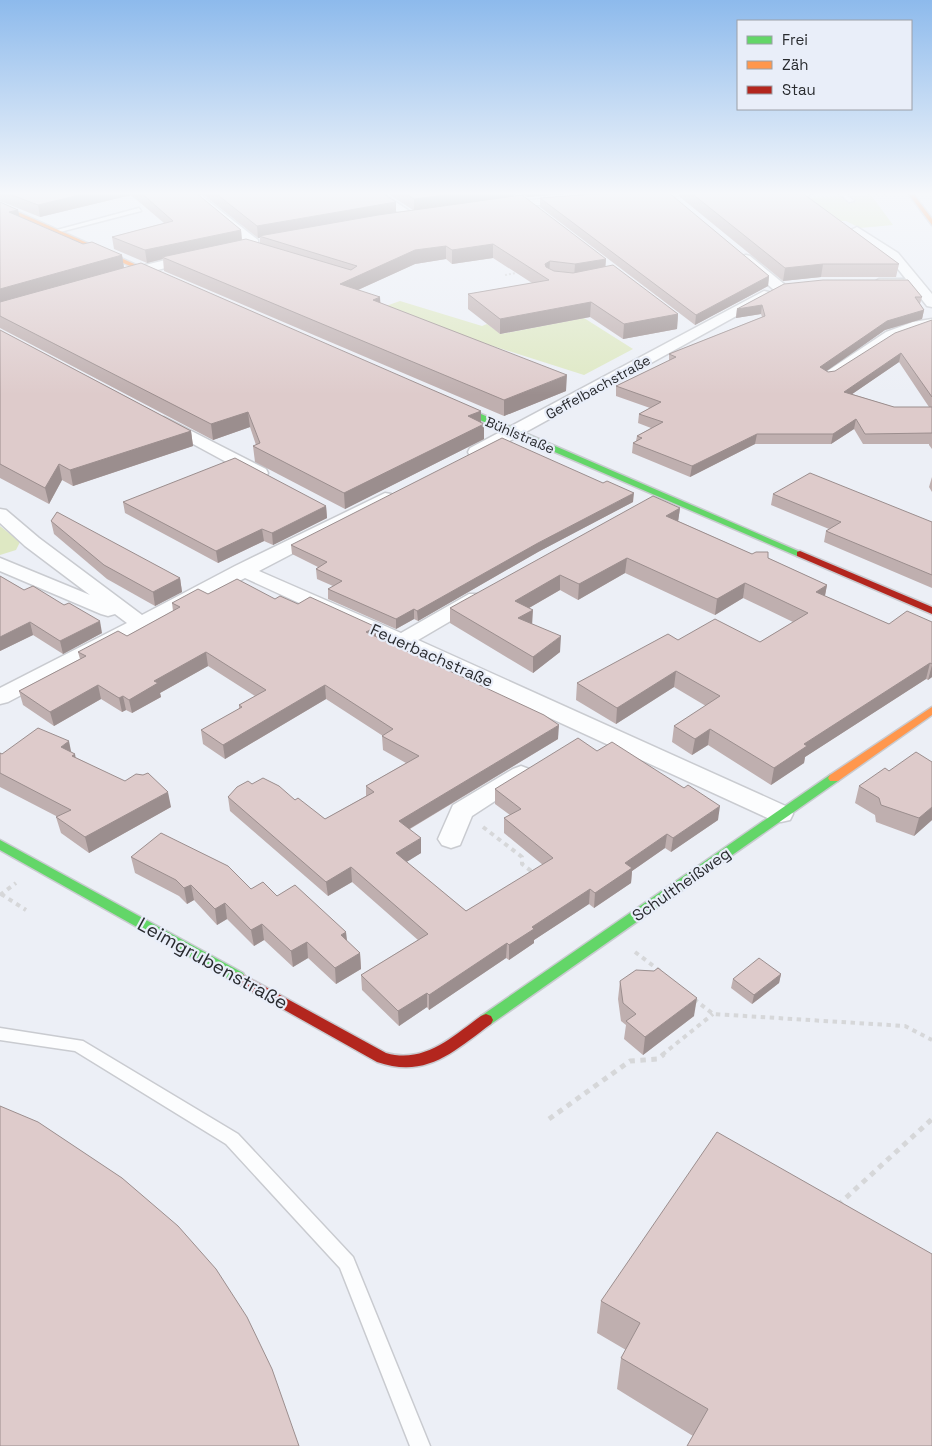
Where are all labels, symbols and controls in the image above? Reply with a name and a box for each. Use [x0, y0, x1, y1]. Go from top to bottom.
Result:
legend [737, 20, 912, 110]
text: Frei [782, 30, 808, 49]
text: Zäh [782, 55, 808, 74]
text: Stau [782, 80, 816, 99]
street label: Geffelbachstraße [542, 351, 654, 423]
street label: Bühlstraße [483, 412, 557, 458]
street label: Feuerbachstraße [367, 619, 496, 692]
street label: Schultheißweg [628, 843, 735, 926]
street label: Leimgrubenstraße [133, 912, 292, 1015]

